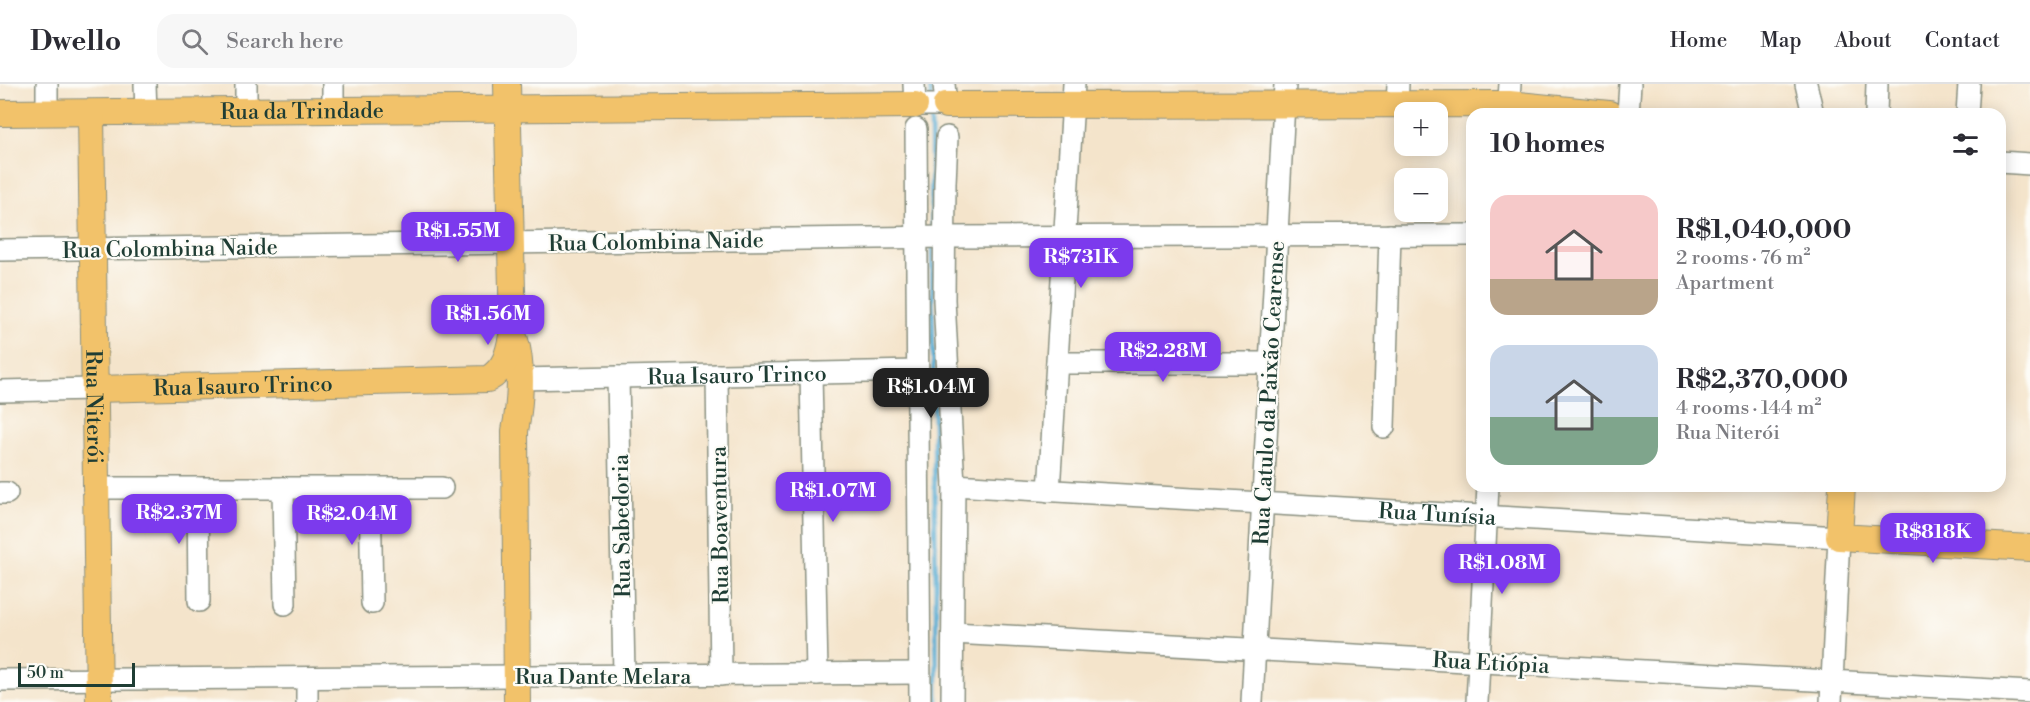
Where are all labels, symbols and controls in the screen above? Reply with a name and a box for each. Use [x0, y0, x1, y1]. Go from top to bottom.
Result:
search box [157, 14, 577, 68]
text: Dwello [30, 24, 121, 59]
icon: search [178, 25, 211, 58]
text: Search here [226, 28, 344, 55]
text: Home [1670, 28, 1727, 54]
text: Map [1760, 28, 1802, 54]
text: About [1835, 28, 1892, 54]
text: Contact [1925, 28, 2000, 54]
street label: Rua da Trindade [220, 98, 384, 126]
map controls [1394, 102, 1448, 222]
button: + [1394, 102, 1448, 156]
text: 10 homes [1490, 128, 1605, 160]
icon: filters [1949, 128, 1982, 161]
button: − [1394, 168, 1448, 222]
pin: R$1.55M [403, 212, 513, 263]
text: R$1,040,000 [1676, 214, 1851, 246]
text: R$1.55M [415, 219, 501, 244]
icon: home [1538, 219, 1610, 291]
street label: Rua Colombina Naide [548, 227, 764, 258]
street label: Rua Colombina Naide [62, 234, 278, 265]
pin: R$731K [1032, 238, 1130, 289]
street label: Rua Catulo da Paixão Cearense [1248, 240, 1291, 546]
text: R$731K [1043, 245, 1119, 270]
text: 2 rooms · 76 m² [1676, 246, 1810, 271]
text: Apartment [1676, 271, 1774, 296]
pin: R$1.56M [433, 295, 543, 346]
text: R$1.56M [445, 302, 531, 327]
pin: R$2.28M [1108, 332, 1218, 383]
text: R$2.28M [1119, 339, 1207, 364]
street label: Rua Niterói [79, 350, 108, 464]
street label: Rua Isauro Trinco [647, 361, 827, 391]
text: R$2,370,000 [1676, 364, 1848, 396]
pin: R$1.04M [876, 368, 986, 419]
icon: home [1538, 369, 1610, 441]
street label: Rua Isauro Trinco [153, 371, 333, 403]
text: R$1.04M [887, 375, 975, 400]
text: 4 rooms · 144 m² [1676, 396, 1821, 421]
text: Rua Niterói [1676, 421, 1780, 446]
street label: Rua Boaventura [706, 445, 735, 604]
street label: Rua Sabedoria [608, 453, 637, 598]
pin: R$1.07M [778, 472, 888, 523]
text: R$1.07M [790, 479, 876, 504]
pin: R$2.37M [124, 494, 234, 545]
pin: R$2.04M [297, 495, 407, 546]
street label: Rua Tunísia [1377, 498, 1498, 532]
text: R$2.37M [136, 501, 222, 526]
text: R$2.04M [306, 502, 398, 527]
pin: R$818K [1884, 513, 1982, 564]
text: R$818K [1894, 520, 1972, 545]
pin: R$1.08M [1447, 544, 1557, 595]
text: R$1.08M [1458, 551, 1546, 576]
street label: Rua Etiópia [1432, 647, 1551, 680]
scale bar [18, 660, 135, 688]
text: 50 m [27, 663, 64, 683]
street label: Rua Dante Melara [515, 664, 692, 691]

